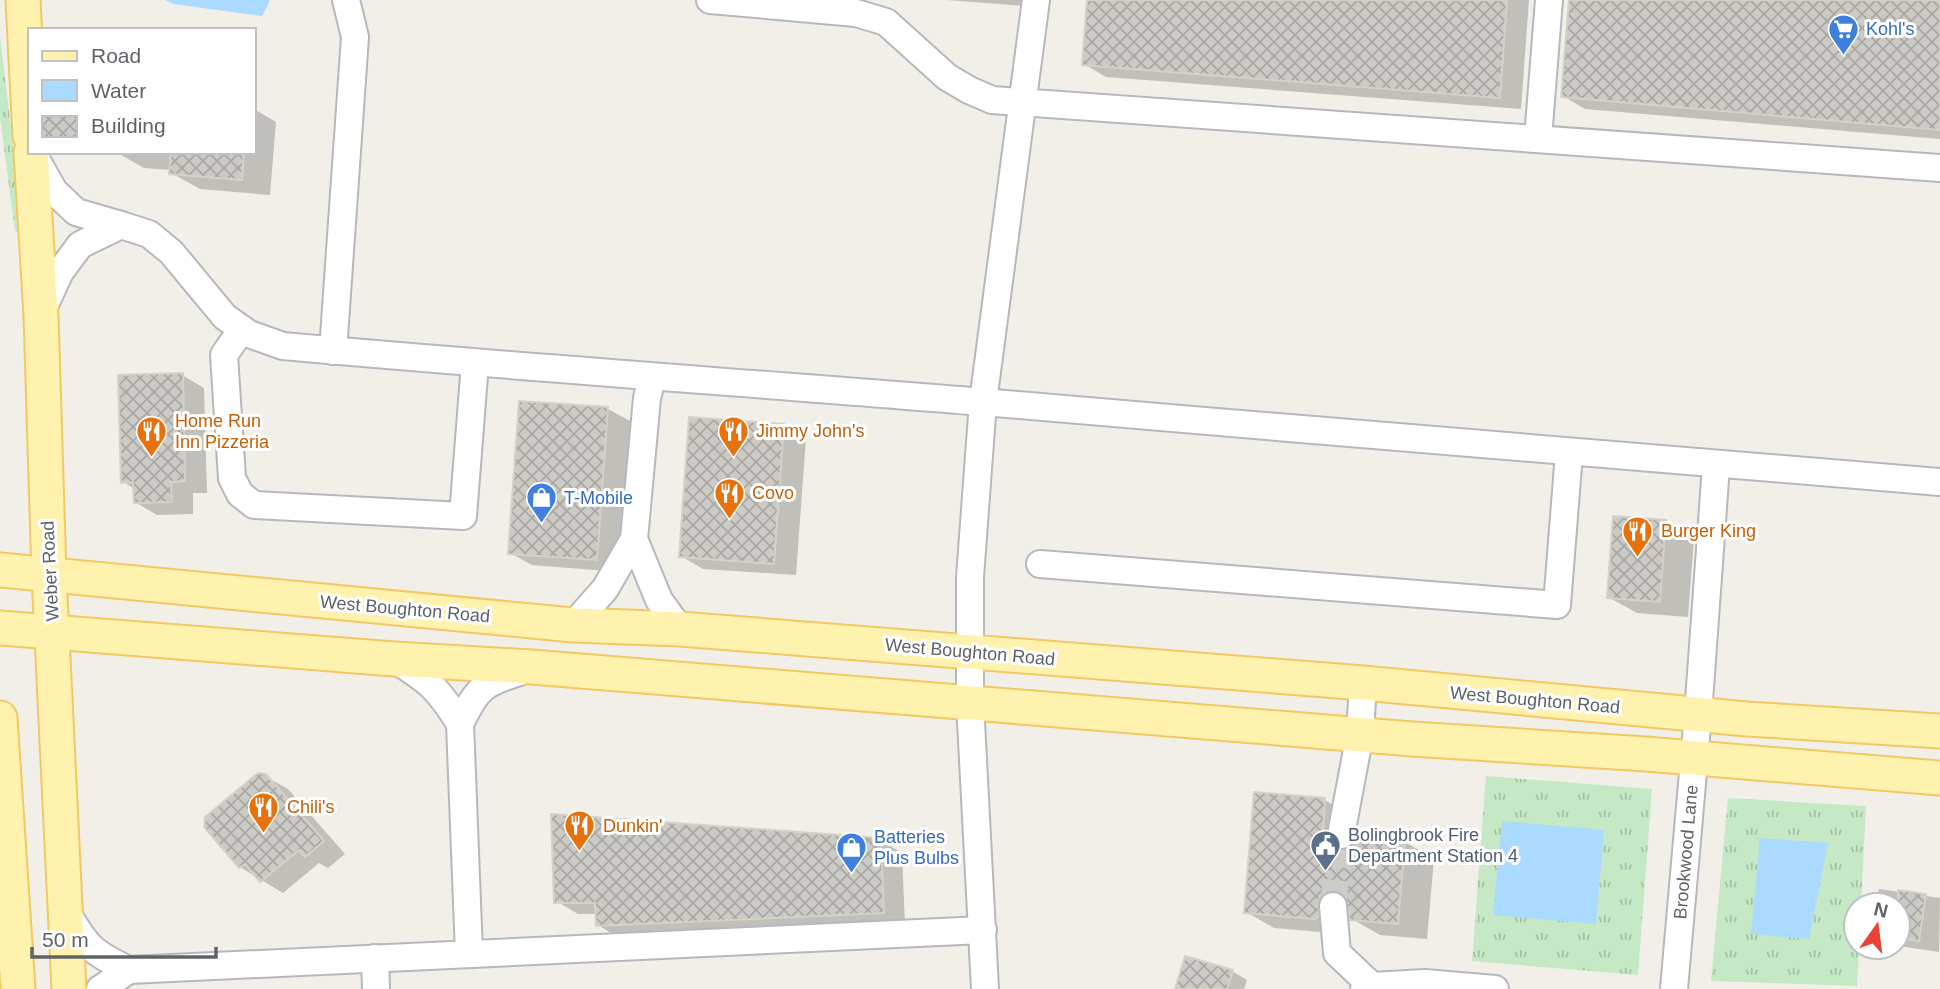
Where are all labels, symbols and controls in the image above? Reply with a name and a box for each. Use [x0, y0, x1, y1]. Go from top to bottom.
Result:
supermarket icon: Kohl's [1826, 12, 1860, 56]
place label: Kohl's [1866, 19, 1914, 39]
legend [28, 28, 256, 154]
text: Road [91, 44, 141, 67]
text: Water [91, 79, 146, 102]
text: Building [91, 114, 166, 137]
place label: Home Run Inn Pizzeria [175, 411, 270, 452]
restaurant icon: Home Run Inn Pizzeria [135, 414, 169, 458]
restaurant icon: Jimmy John's [716, 414, 750, 458]
place label: Jimmy John's [756, 421, 864, 441]
restaurant icon: Covo [712, 476, 746, 520]
shop icon: T-Mobile [524, 481, 558, 525]
place label: Covo [752, 483, 794, 503]
place label: T-Mobile [564, 488, 633, 508]
restaurant icon: Burger King [1621, 514, 1655, 558]
street label: Weber Road [37, 520, 63, 622]
place label: Burger King [1661, 521, 1756, 541]
street label: West Boughton Road [319, 592, 491, 626]
street label: West Boughton Road [884, 635, 1056, 669]
street label: West Boughton Road [1449, 683, 1621, 717]
street label: Brookwood Lane [1670, 784, 1702, 920]
restaurant icon: Chili's [247, 790, 281, 834]
place label: Chili's [287, 797, 334, 817]
restaurant icon: Dunkin' [563, 809, 597, 853]
place label: Dunkin' [603, 816, 662, 836]
place label: Bolingbrook Fire Department Station 4 [1348, 825, 1518, 866]
place label: Batteries Plus Bulbs [874, 827, 959, 868]
public building icon: Bolingbrook Fire Department Station 4 [1308, 828, 1342, 872]
shop icon: Batteries Plus Bulbs [834, 830, 868, 874]
north arrow [1842, 891, 1912, 961]
text: N [1872, 898, 1890, 922]
scale bar [32, 916, 215, 960]
text: 50 m [42, 928, 89, 951]

